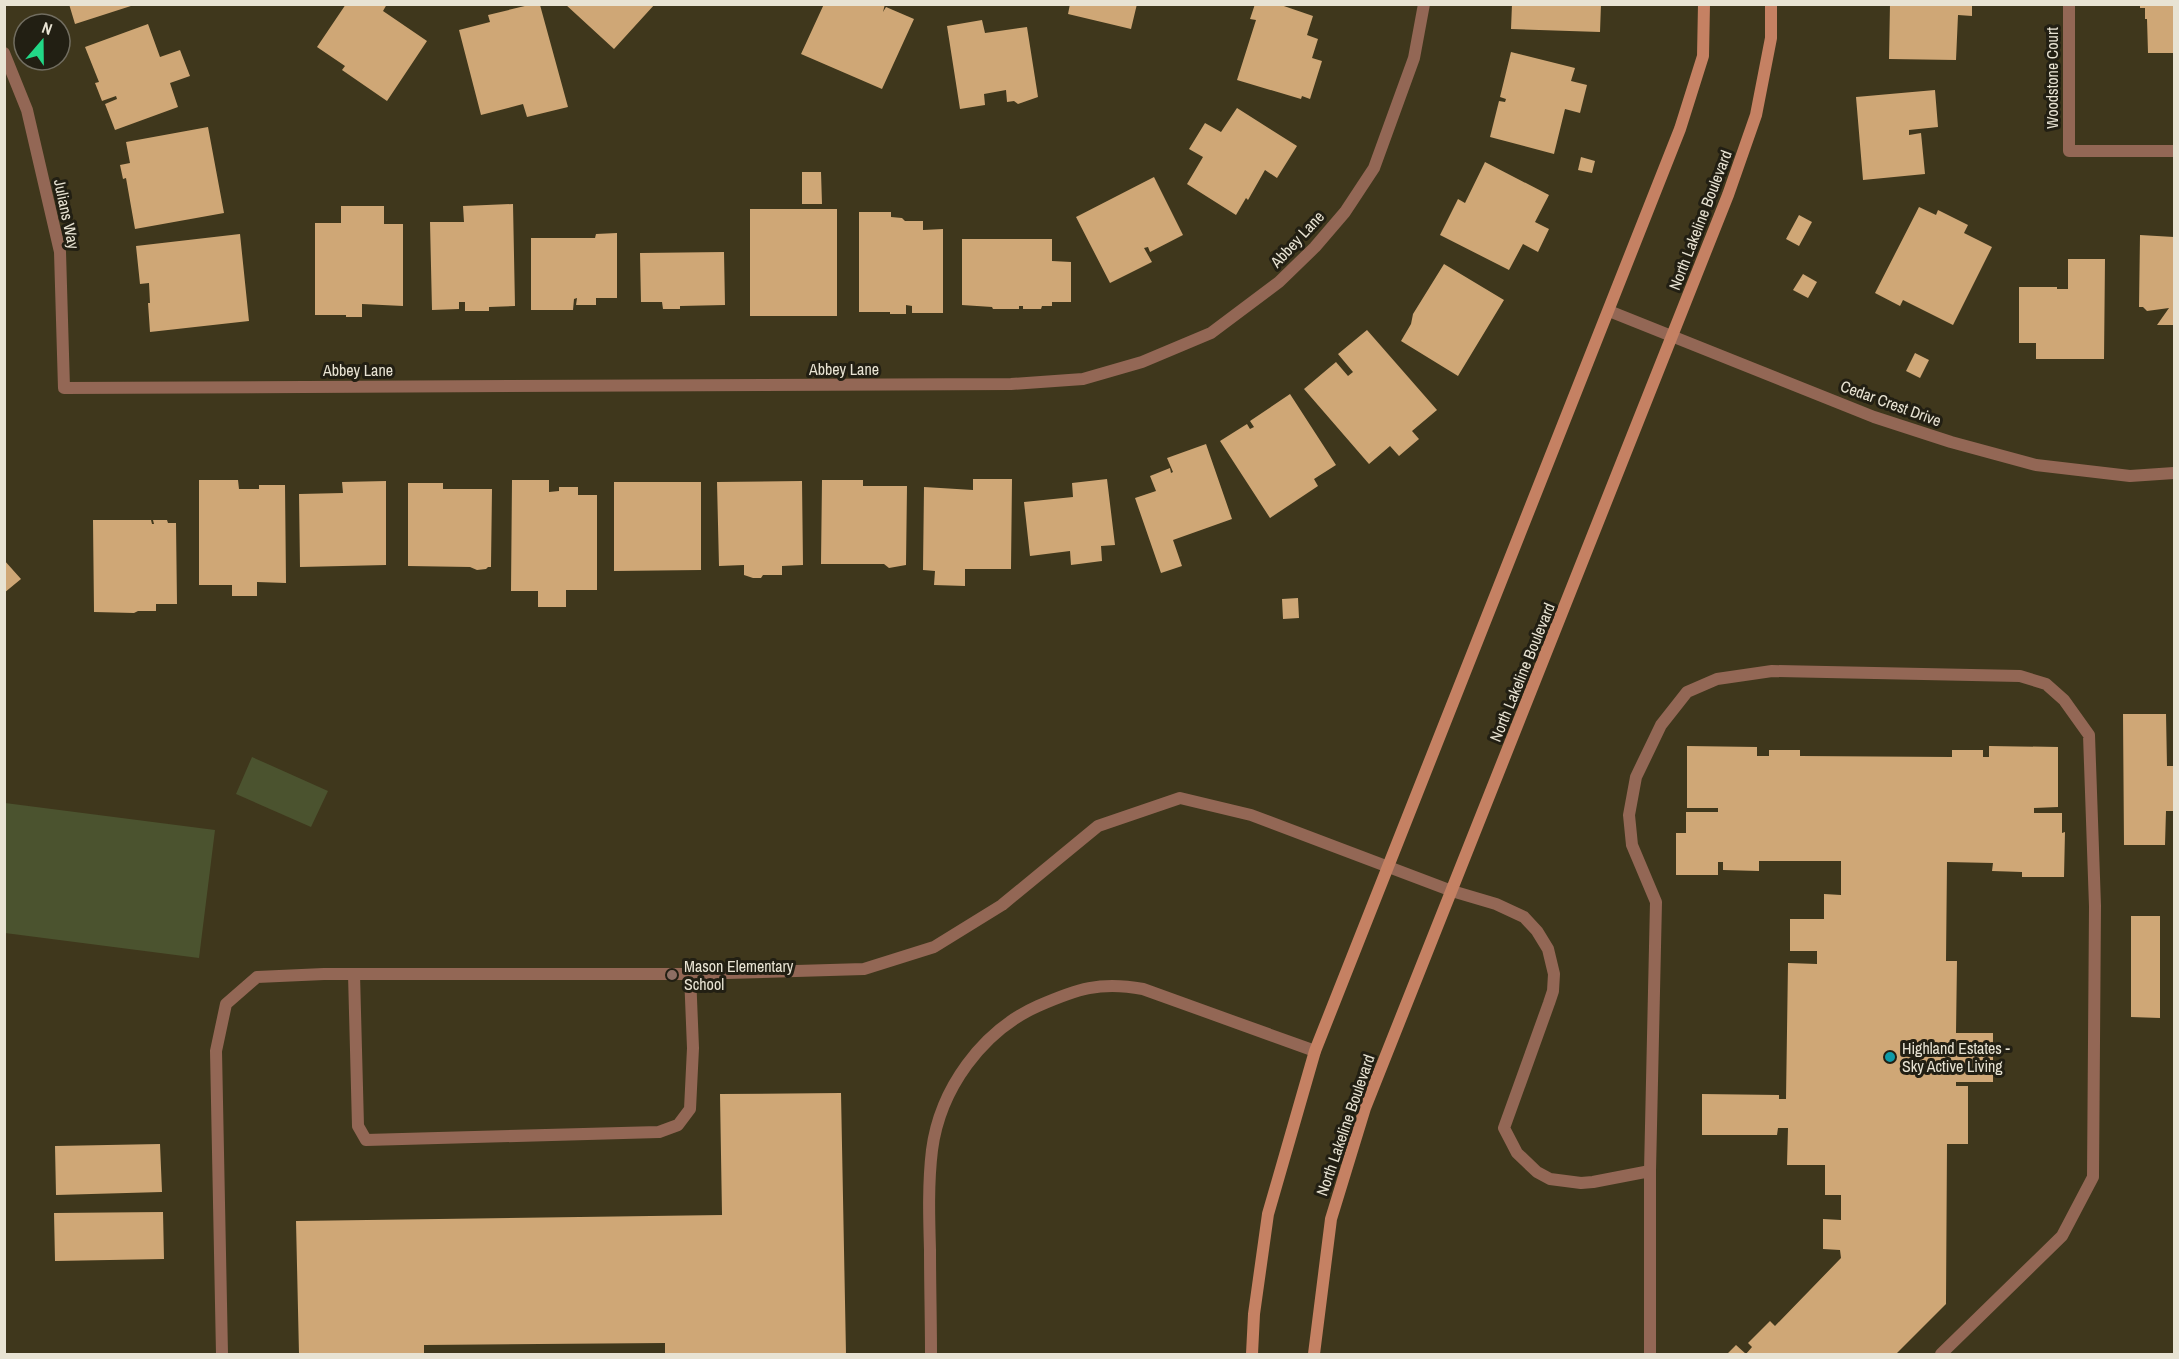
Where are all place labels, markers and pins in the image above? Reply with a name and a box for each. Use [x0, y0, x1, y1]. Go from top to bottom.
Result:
place label: Mason Elementary School [684, 955, 794, 995]
marker: Mason Elementary School [665, 968, 679, 982]
place label: Highland Estates - Sky Active Living [1902, 1037, 2011, 1077]
marker: Highland Estates - Sky Active Living [1883, 1050, 1897, 1064]

